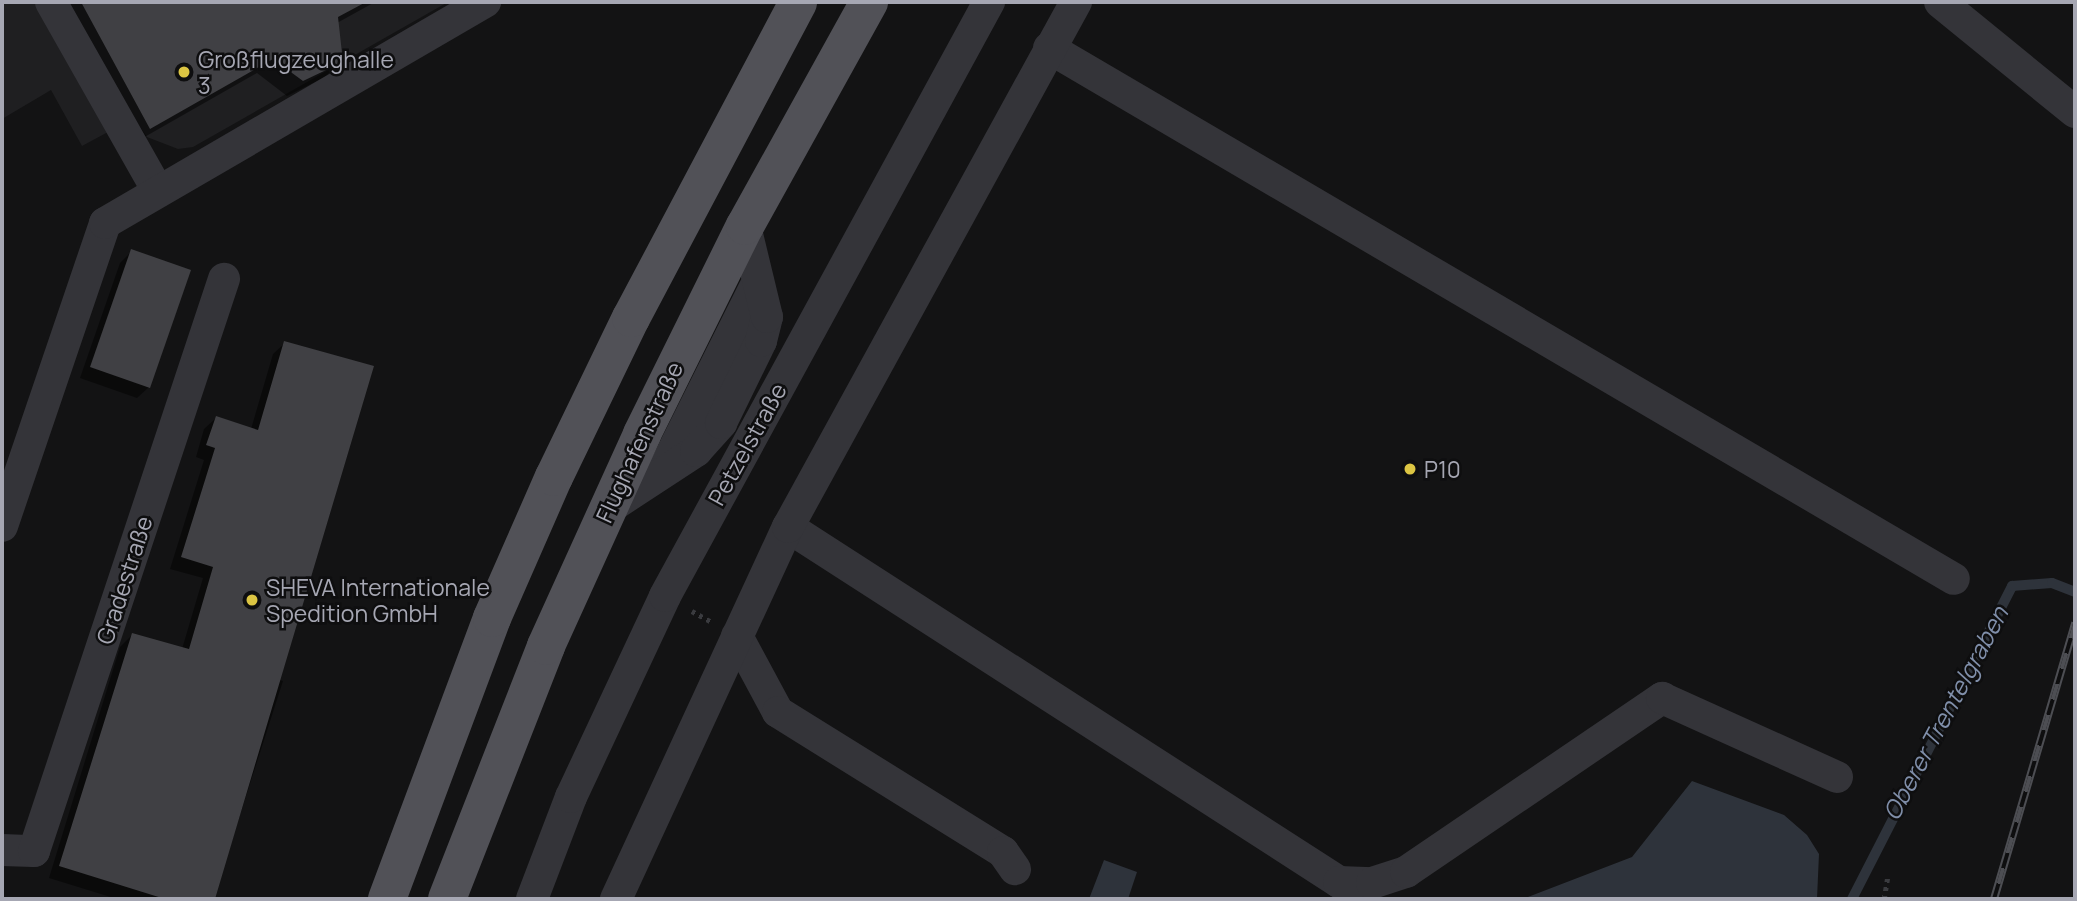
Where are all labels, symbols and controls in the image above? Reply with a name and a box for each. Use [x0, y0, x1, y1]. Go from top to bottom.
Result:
place label: Großflugzeughalle 3 [198, 45, 394, 99]
marker: Großflugzeughalle 3 [176, 64, 192, 80]
street label: Flughafenstraße [590, 357, 688, 527]
street label: Petzelstraße [702, 378, 792, 510]
place label: P10 [1424, 455, 1461, 483]
marker: P10 [1402, 461, 1418, 477]
street label: Gradestraße [90, 512, 158, 648]
place label: SHEVA Internationale Spedition GmbH [266, 573, 490, 627]
marker: SHEVA Internationale Spedition GmbH [244, 592, 260, 608]
water label: Oberer Trentelgraben [1877, 601, 2013, 825]

